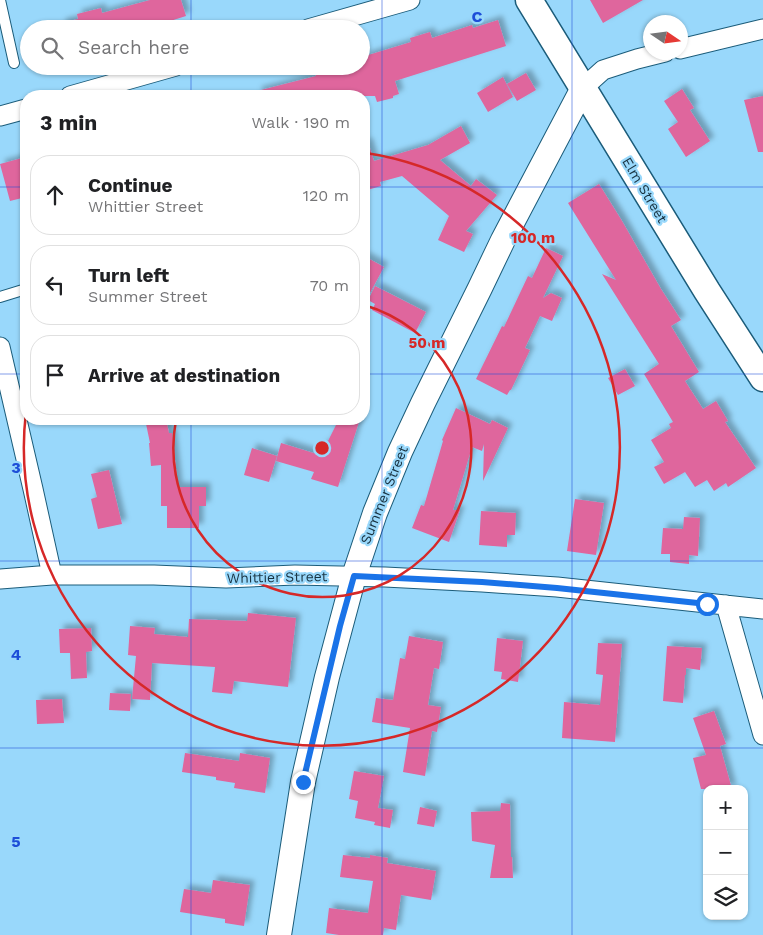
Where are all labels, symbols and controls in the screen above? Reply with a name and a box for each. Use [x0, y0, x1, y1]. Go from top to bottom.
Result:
text: C [472, 7, 483, 26]
north arrow [643, 15, 688, 60]
search box [20, 20, 370, 75]
icon: search [38, 34, 66, 62]
text: Search here [78, 36, 189, 59]
text: 3 min [40, 110, 97, 135]
text: Walk · 190 m [252, 113, 350, 132]
street label: Elm Street [619, 154, 671, 226]
text: Continue [88, 174, 172, 197]
icon: ahead [41, 181, 69, 209]
text: 120 m [303, 186, 349, 205]
text: Whittier Street [88, 197, 203, 216]
text: 100 m [511, 229, 555, 247]
text: Turn left [88, 264, 169, 287]
icon: left [41, 271, 69, 299]
text: 70 m [310, 276, 349, 295]
text: Summer Street [88, 287, 208, 306]
text: 50 m [409, 334, 445, 352]
icon: arrive [41, 361, 69, 389]
text: Arrive at destination [88, 364, 280, 387]
centre of rings [313, 439, 331, 457]
street label: Summer Street [357, 443, 411, 546]
text: 3 [11, 458, 21, 477]
street label: Whittier Street [226, 568, 328, 586]
route start [696, 593, 719, 616]
text: 4 [11, 645, 21, 664]
route end [292, 771, 315, 794]
map controls [703, 785, 748, 920]
button: + [703, 785, 748, 830]
button: − [703, 830, 748, 875]
text: 5 [11, 832, 21, 851]
button: layers [703, 875, 748, 920]

